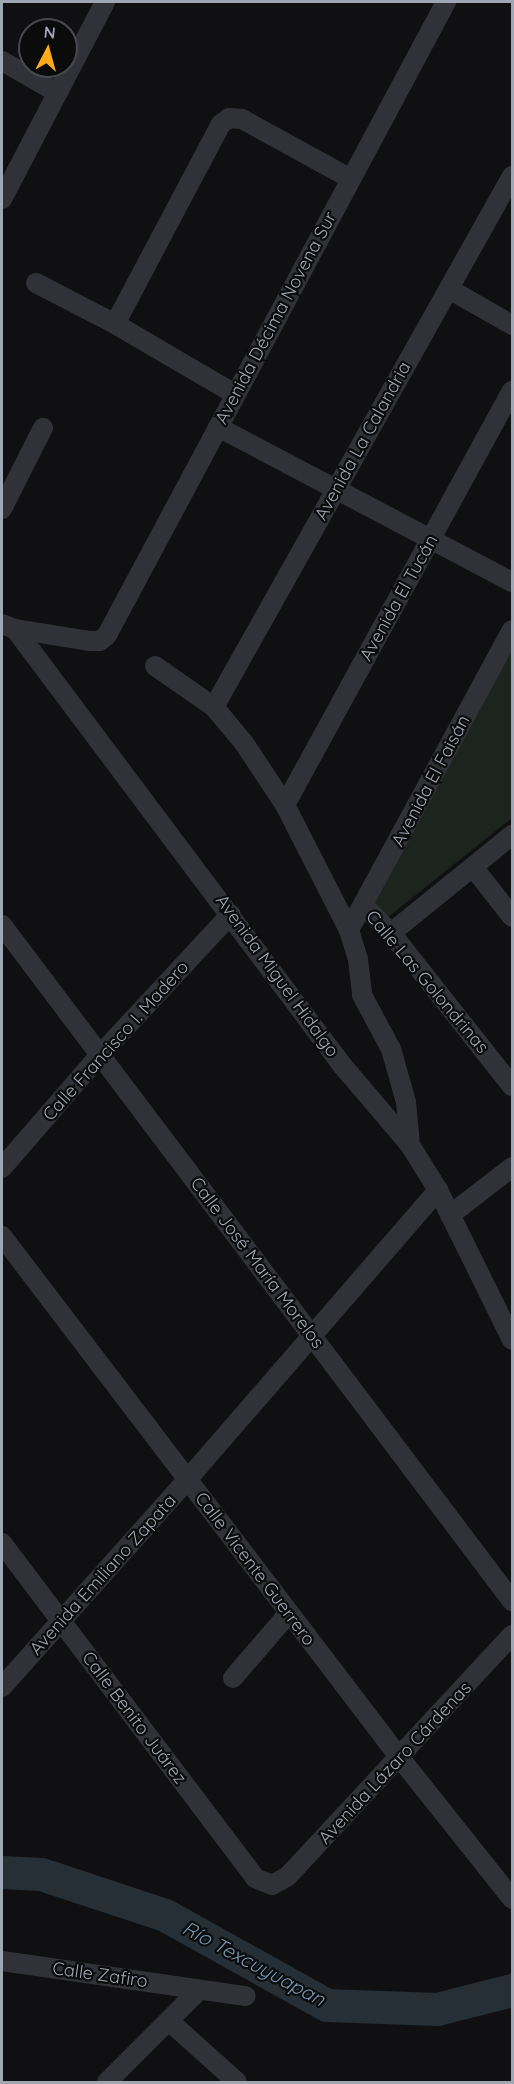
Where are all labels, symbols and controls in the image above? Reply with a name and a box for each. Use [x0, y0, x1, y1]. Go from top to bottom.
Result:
north arrow [18, 18, 78, 78]
text: N [43, 22, 57, 43]
street label: Avenida Décima Novena Sur [211, 208, 341, 428]
street label: Avenida La Calandria [310, 358, 416, 524]
street label: Avenida El Tucán [355, 531, 443, 665]
street label: Avenida El Faisán [387, 712, 475, 850]
street label: Avenida Miguel Hidalgo [211, 891, 343, 1061]
street label: Calle Las Golondrinas [361, 906, 493, 1058]
street label: Calle Francisco I. Madero [39, 957, 193, 1125]
street label: Calle José María Morelos [186, 1173, 328, 1353]
street label: Calle Vicente Guerrero [190, 1488, 320, 1650]
street label: Avenida Emiliano Zapata [25, 1490, 181, 1660]
street label: Calle Benito Juárez [77, 1647, 191, 1789]
street label: Avenida Lázaro Cárdenas [314, 1677, 476, 1849]
water label: Río Texcuyuapan [179, 1915, 329, 2011]
street label: Calle Zafiro [51, 1958, 149, 1992]

